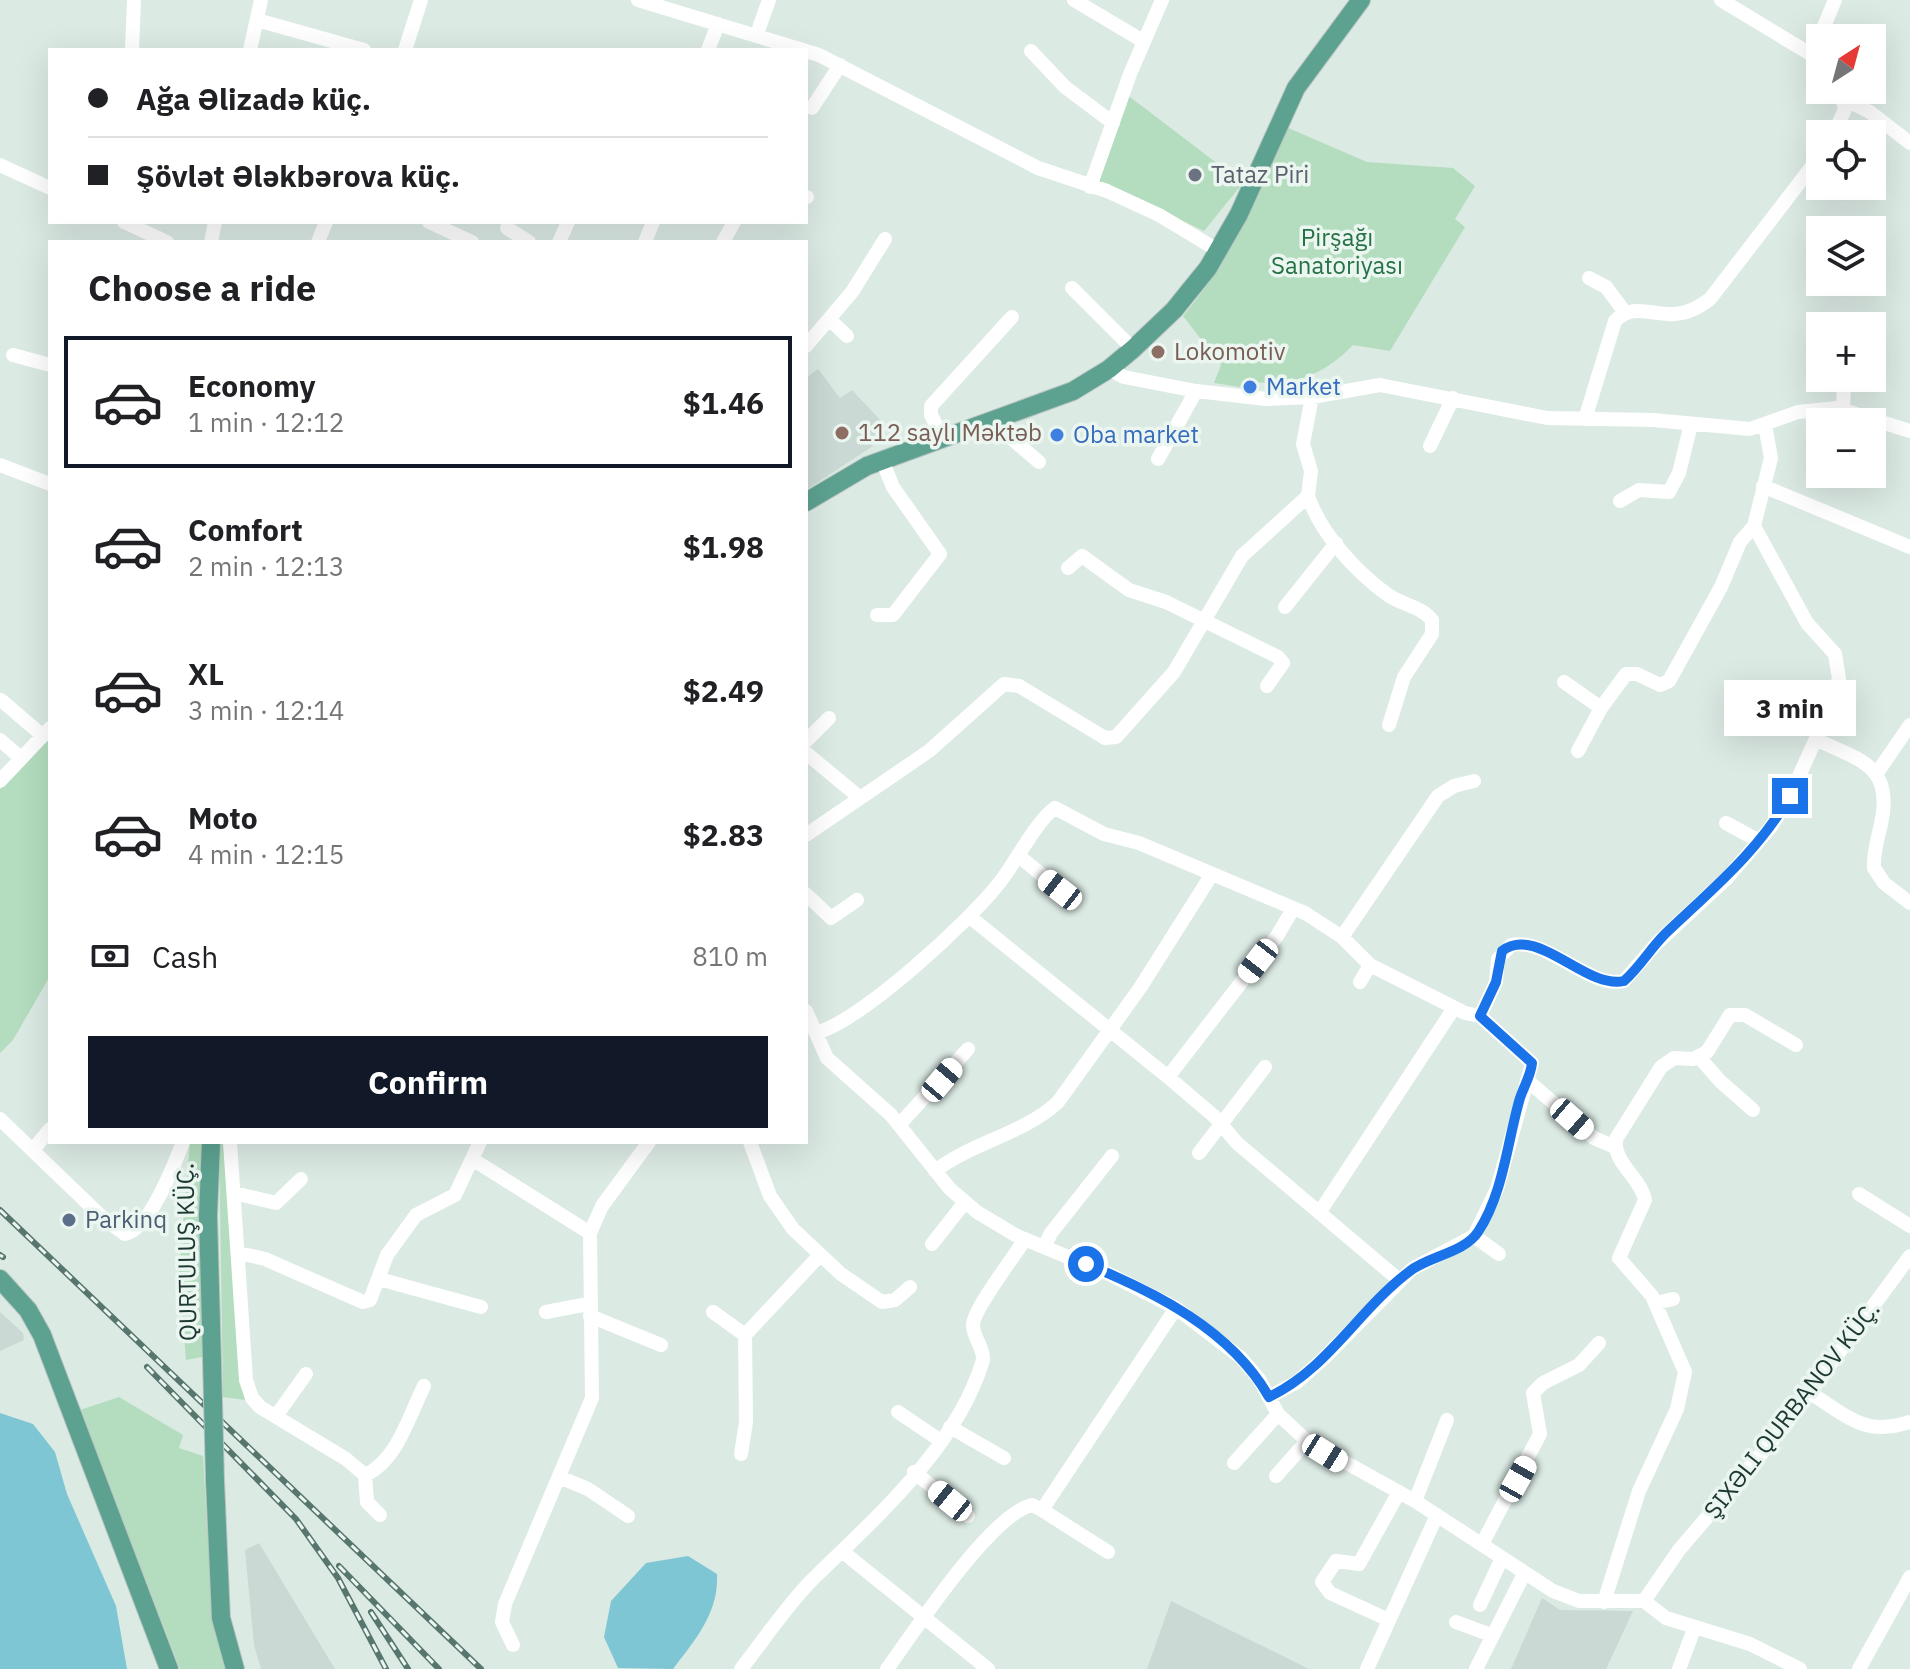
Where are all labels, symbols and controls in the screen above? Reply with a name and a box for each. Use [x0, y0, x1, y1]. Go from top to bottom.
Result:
north arrow [1806, 24, 1886, 104]
map controls [1806, 24, 1886, 488]
text: Ağa Əlizadə küç. [136, 79, 371, 118]
button: locate [1806, 120, 1886, 200]
text: Şövlət Ələkbərova küç. [136, 156, 460, 195]
place label: Tataz Piri [1211, 158, 1309, 190]
marker: Tataz Piri [1186, 166, 1204, 184]
button: layers [1806, 216, 1886, 296]
park label: Pirşağı Sanatoriyası [1271, 221, 1403, 281]
text: Choose a ride [88, 264, 316, 311]
button: + [1806, 312, 1886, 392]
place label: Lokomotiv [1174, 335, 1286, 367]
marker: Lokomotiv [1149, 343, 1167, 361]
icon: car [92, 366, 164, 438]
text: Economy [188, 366, 316, 405]
place label: Market [1266, 370, 1341, 402]
marker: Market [1241, 378, 1259, 396]
text: $1.46 [683, 383, 764, 422]
text: 1 min · 12:12 [188, 405, 344, 439]
button: − [1806, 408, 1886, 488]
place label: 112 saylı Məktəb [858, 416, 1042, 448]
place label: Oba market [1073, 418, 1199, 450]
marker: 112 saylı Məktəb [833, 424, 851, 442]
marker: Oba market [1048, 426, 1066, 444]
icon: car [92, 510, 164, 582]
text: Comfort [188, 510, 303, 549]
text: $1.98 [683, 527, 764, 566]
text: 2 min · 12:13 [188, 549, 344, 583]
icon: car [92, 654, 164, 726]
text: XL [188, 654, 224, 693]
text: $2.49 [683, 671, 764, 710]
callout: 3 min [1724, 680, 1856, 736]
text: 3 min [1756, 691, 1824, 725]
text: 3 min · 12:14 [188, 693, 344, 727]
route end [1772, 778, 1808, 814]
icon: car [92, 798, 164, 870]
text: Moto [188, 798, 258, 837]
text: $2.83 [683, 815, 764, 854]
text: 4 min · 12:15 [188, 837, 344, 871]
car [1034, 866, 1086, 914]
icon: cash [88, 934, 132, 978]
car [1234, 935, 1282, 987]
text: Cash [152, 937, 218, 976]
text: 810 m [692, 939, 768, 973]
button: Confirm [88, 1036, 768, 1128]
car [917, 1054, 967, 1106]
car [1546, 1094, 1598, 1144]
street label: QURTULUŞ KÜÇ. [168, 1163, 204, 1341]
place label: Parkinq [85, 1203, 167, 1235]
marker: Parkinq [60, 1211, 78, 1229]
route start [1068, 1246, 1104, 1282]
street label: ŞIXƏLI QURBANOV KÜÇ. [1696, 1294, 1886, 1525]
car [1298, 1430, 1352, 1476]
car [1496, 1452, 1540, 1506]
car [924, 1477, 976, 1525]

